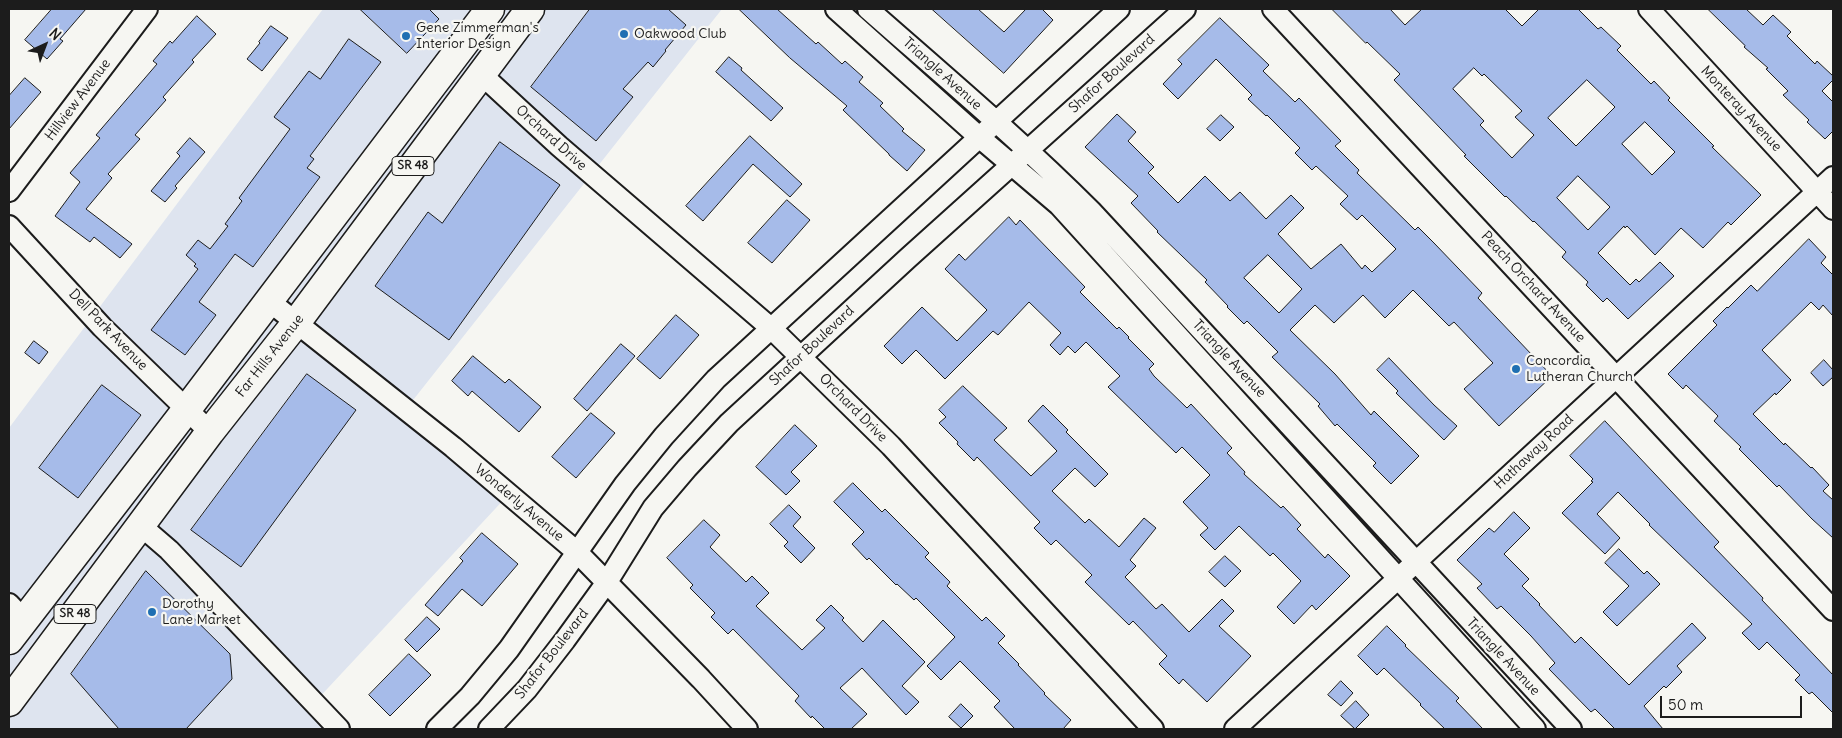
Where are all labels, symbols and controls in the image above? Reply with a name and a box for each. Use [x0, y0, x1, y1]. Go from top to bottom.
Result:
north arrow [20, 20, 70, 70]
place label: Gene Zimmerman's Interior Design [416, 20, 539, 52]
text: N [46, 24, 65, 44]
place label: Oakwood Club [634, 26, 727, 42]
marker: Oakwood Club [618, 28, 630, 40]
marker: Gene Zimmerman's Interior Design [400, 30, 412, 42]
street label: Shafor Boulevard [1066, 31, 1158, 117]
street label: Triangle Avenue [899, 34, 985, 114]
street label: Hillview Avenue [42, 56, 114, 144]
street label: Monteray Avenue [1697, 63, 1785, 155]
street label: Orchard Drive [512, 102, 590, 174]
road number: SR 48 [392, 157, 434, 176]
street label: Peach Orchard Avenue [1477, 228, 1589, 346]
street label: Dell Park Avenue [65, 286, 151, 374]
street label: Shafor Boulevard [766, 302, 858, 390]
street label: Far Hills Avenue [232, 311, 308, 401]
street label: Triangle Avenue [1189, 317, 1269, 401]
place label: Concordia Lutheran Church [1526, 353, 1633, 386]
marker: Concordia Lutheran Church [1510, 363, 1522, 375]
street label: Orchard Drive [815, 370, 891, 446]
street label: Hathaway Road [1491, 411, 1577, 493]
street label: Wonderly Avenue [471, 461, 567, 545]
place label: Dorothy Lane Market [162, 596, 241, 628]
road number: SR 48 [54, 604, 96, 624]
marker: Dorothy Lane Market [146, 606, 158, 618]
street label: Shafor Boulevard [512, 606, 592, 702]
street label: Triangle Avenue [1463, 615, 1543, 699]
scale bar [1662, 686, 1804, 718]
text: 50 m [1668, 695, 1703, 714]

